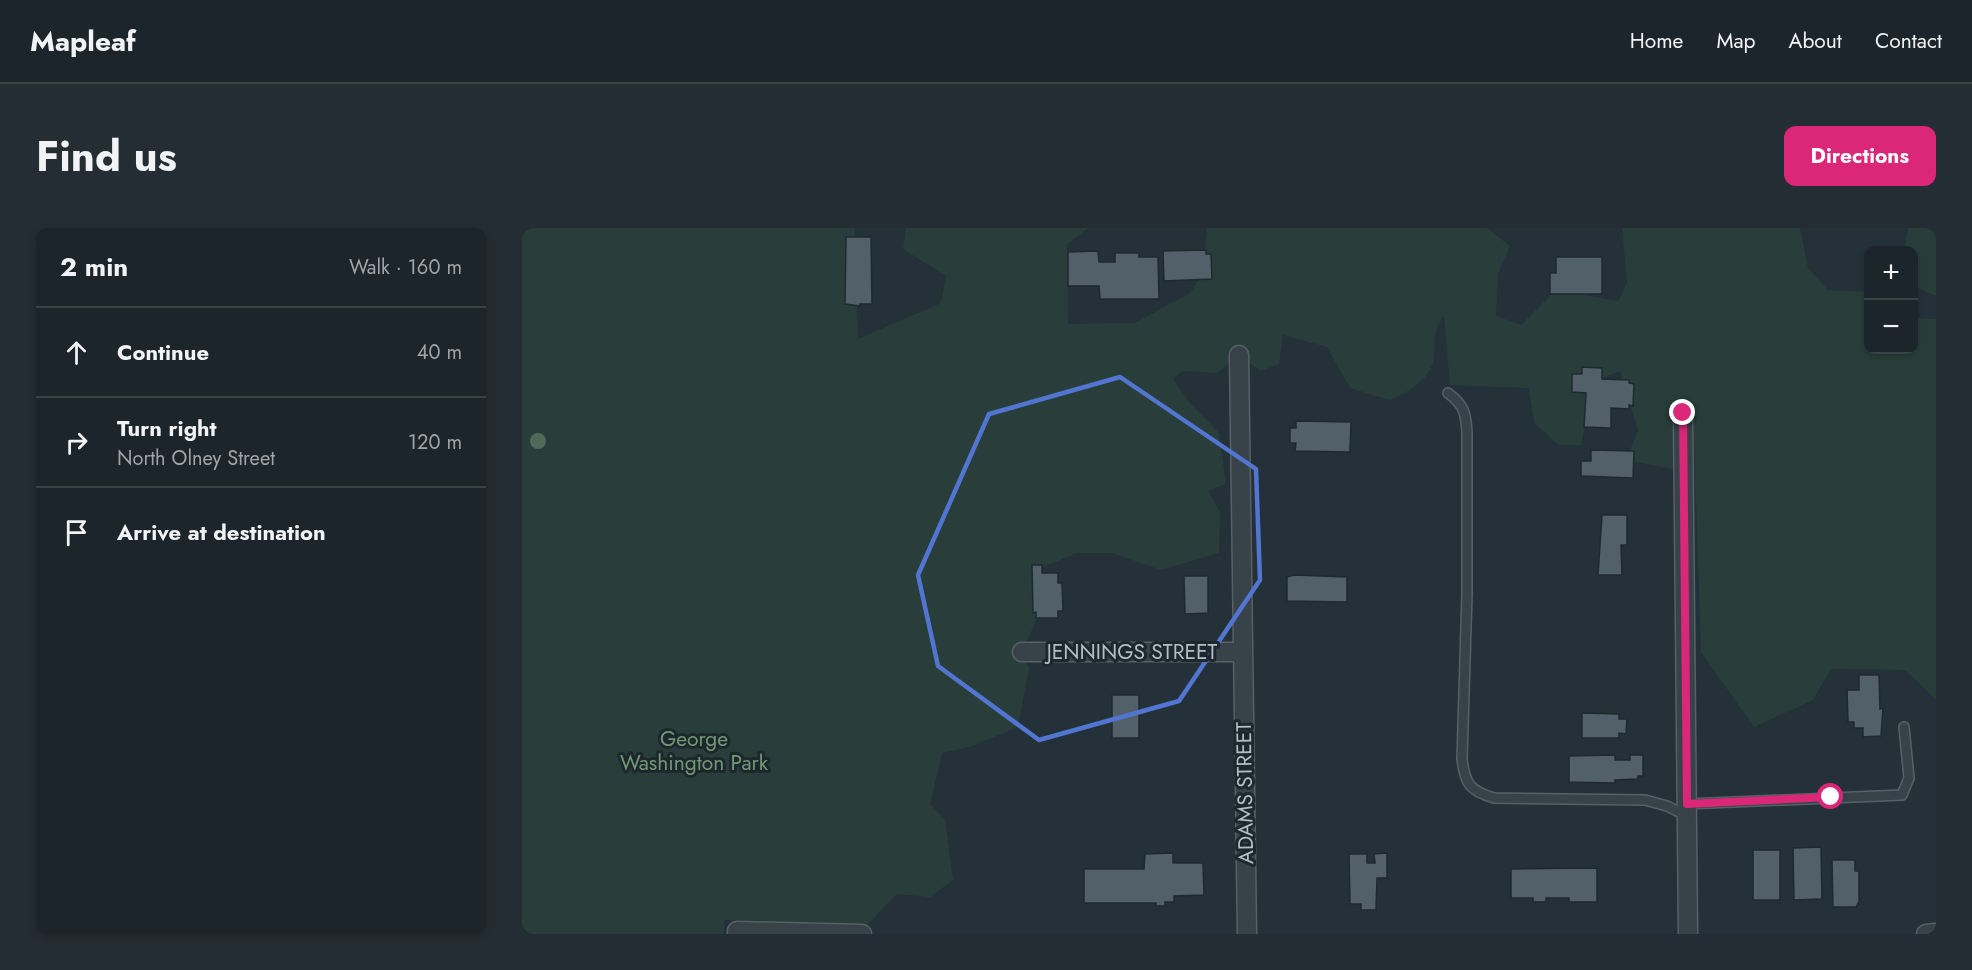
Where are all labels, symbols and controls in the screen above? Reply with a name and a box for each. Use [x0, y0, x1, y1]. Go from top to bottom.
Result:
text: Mapleaf [30, 21, 136, 62]
text: Home [1630, 26, 1683, 56]
text: Map [1716, 26, 1756, 56]
text: About [1789, 26, 1842, 56]
text: Contact [1875, 26, 1942, 56]
text: Find us [36, 126, 177, 187]
button: Directions [1784, 126, 1936, 186]
map controls [1864, 246, 1918, 354]
button: + [1864, 246, 1918, 300]
text: 2 min [60, 248, 128, 286]
text: Walk · 160 m [349, 253, 462, 282]
button: − [1864, 300, 1918, 354]
icon: ahead [60, 336, 93, 369]
text: Continue [117, 336, 209, 368]
text: 40 m [417, 338, 462, 367]
route end [1669, 399, 1695, 425]
text: Turn right [117, 412, 217, 444]
icon: right [60, 426, 93, 459]
text: 120 m [408, 428, 462, 457]
text: North Olney Street [117, 444, 275, 473]
icon: arrive [60, 516, 93, 549]
text: Arrive at destination [117, 516, 326, 548]
street label: JENNINGS STREET [1044, 637, 1218, 667]
street label: ADAMS STREET [1229, 721, 1261, 864]
park label: George Washington Park [620, 724, 769, 778]
route start [1817, 783, 1843, 809]

